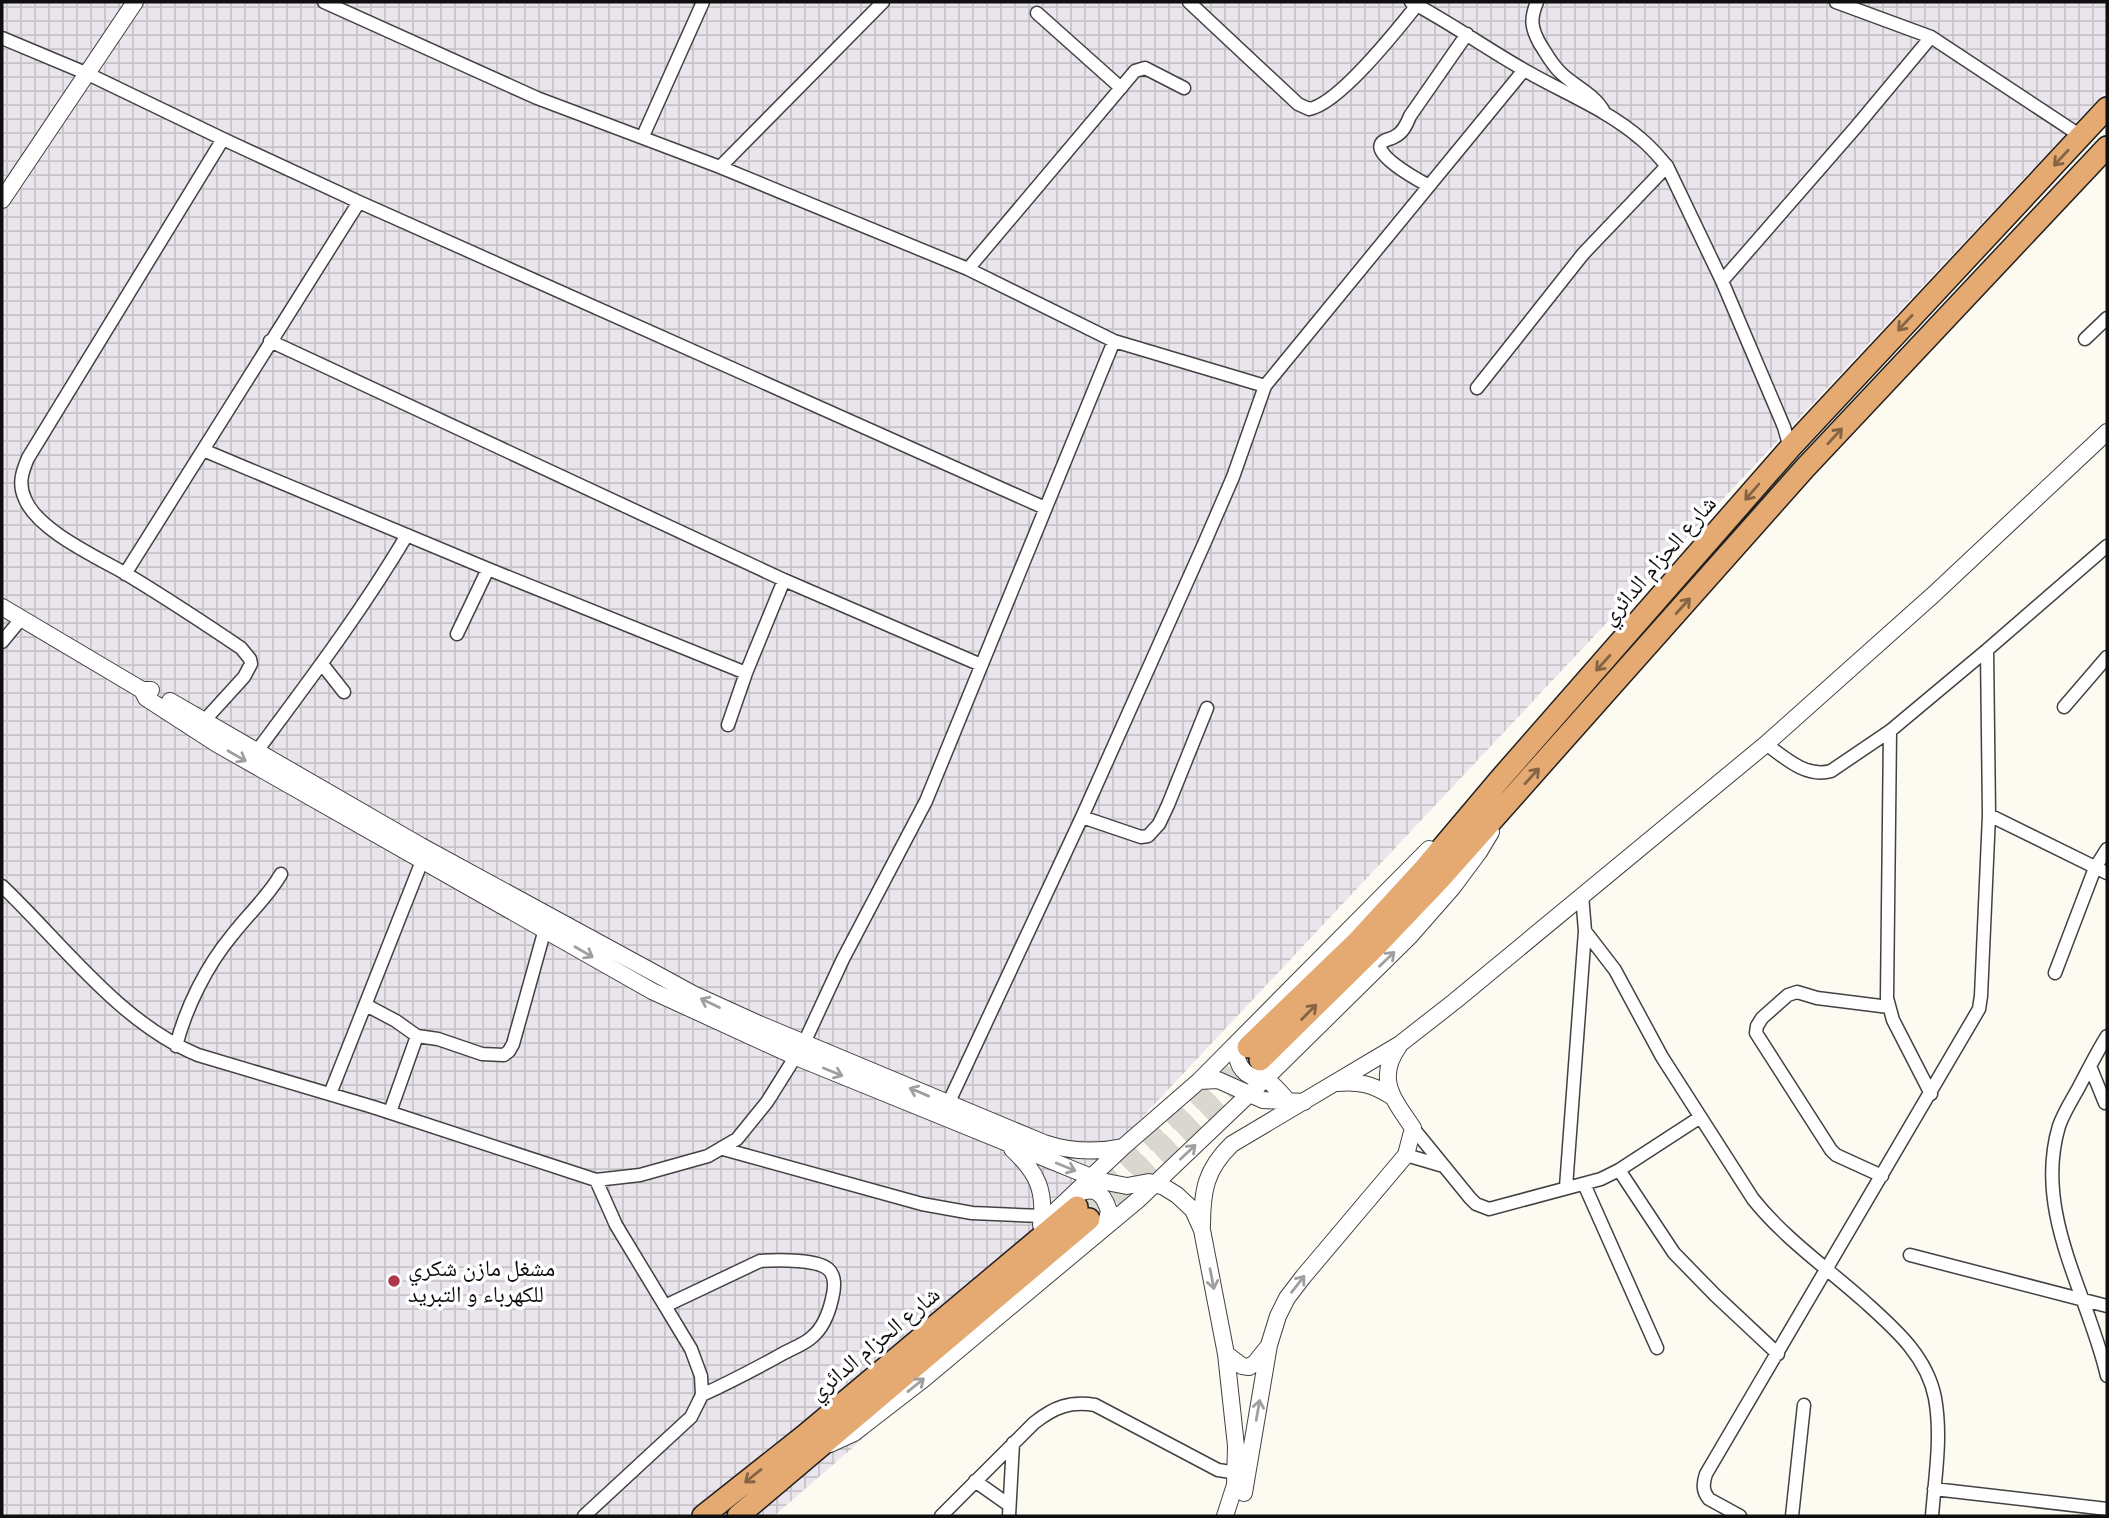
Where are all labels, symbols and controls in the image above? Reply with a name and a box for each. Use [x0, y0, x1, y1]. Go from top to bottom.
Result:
one-way arrow [2052, 149, 2069, 166]
one-way arrow [1897, 314, 1913, 332]
one-way arrow [1827, 428, 1844, 445]
one-way arrow [1744, 483, 1760, 501]
street label: شارع الحزام الدائري [1594, 490, 1725, 634]
one-way arrow [1675, 598, 1692, 615]
one-way arrow [1595, 654, 1611, 672]
one-way arrow [227, 749, 247, 763]
one-way arrow [1524, 768, 1541, 785]
one-way arrow [574, 945, 594, 959]
one-way arrow [1378, 951, 1395, 968]
one-way arrow [700, 995, 721, 1009]
one-way arrow [1300, 1004, 1317, 1021]
one-way arrow [822, 1067, 843, 1080]
one-way arrow [909, 1085, 931, 1098]
one-way arrow [1179, 1143, 1196, 1160]
one-way arrow [1055, 1162, 1077, 1175]
place label: مشغل مازن شكري للكهرباء و التبريد [408, 1254, 555, 1308]
one-way arrow [1205, 1267, 1219, 1290]
marker: مشغل مازن شكري للكهرباء و التبريد [386, 1273, 402, 1289]
one-way arrow [1290, 1276, 1305, 1294]
street label: شارع الحزام الدائري [803, 1280, 948, 1410]
one-way arrow [906, 1378, 924, 1393]
one-way arrow [1252, 1399, 1265, 1422]
one-way arrow [745, 1468, 763, 1484]

